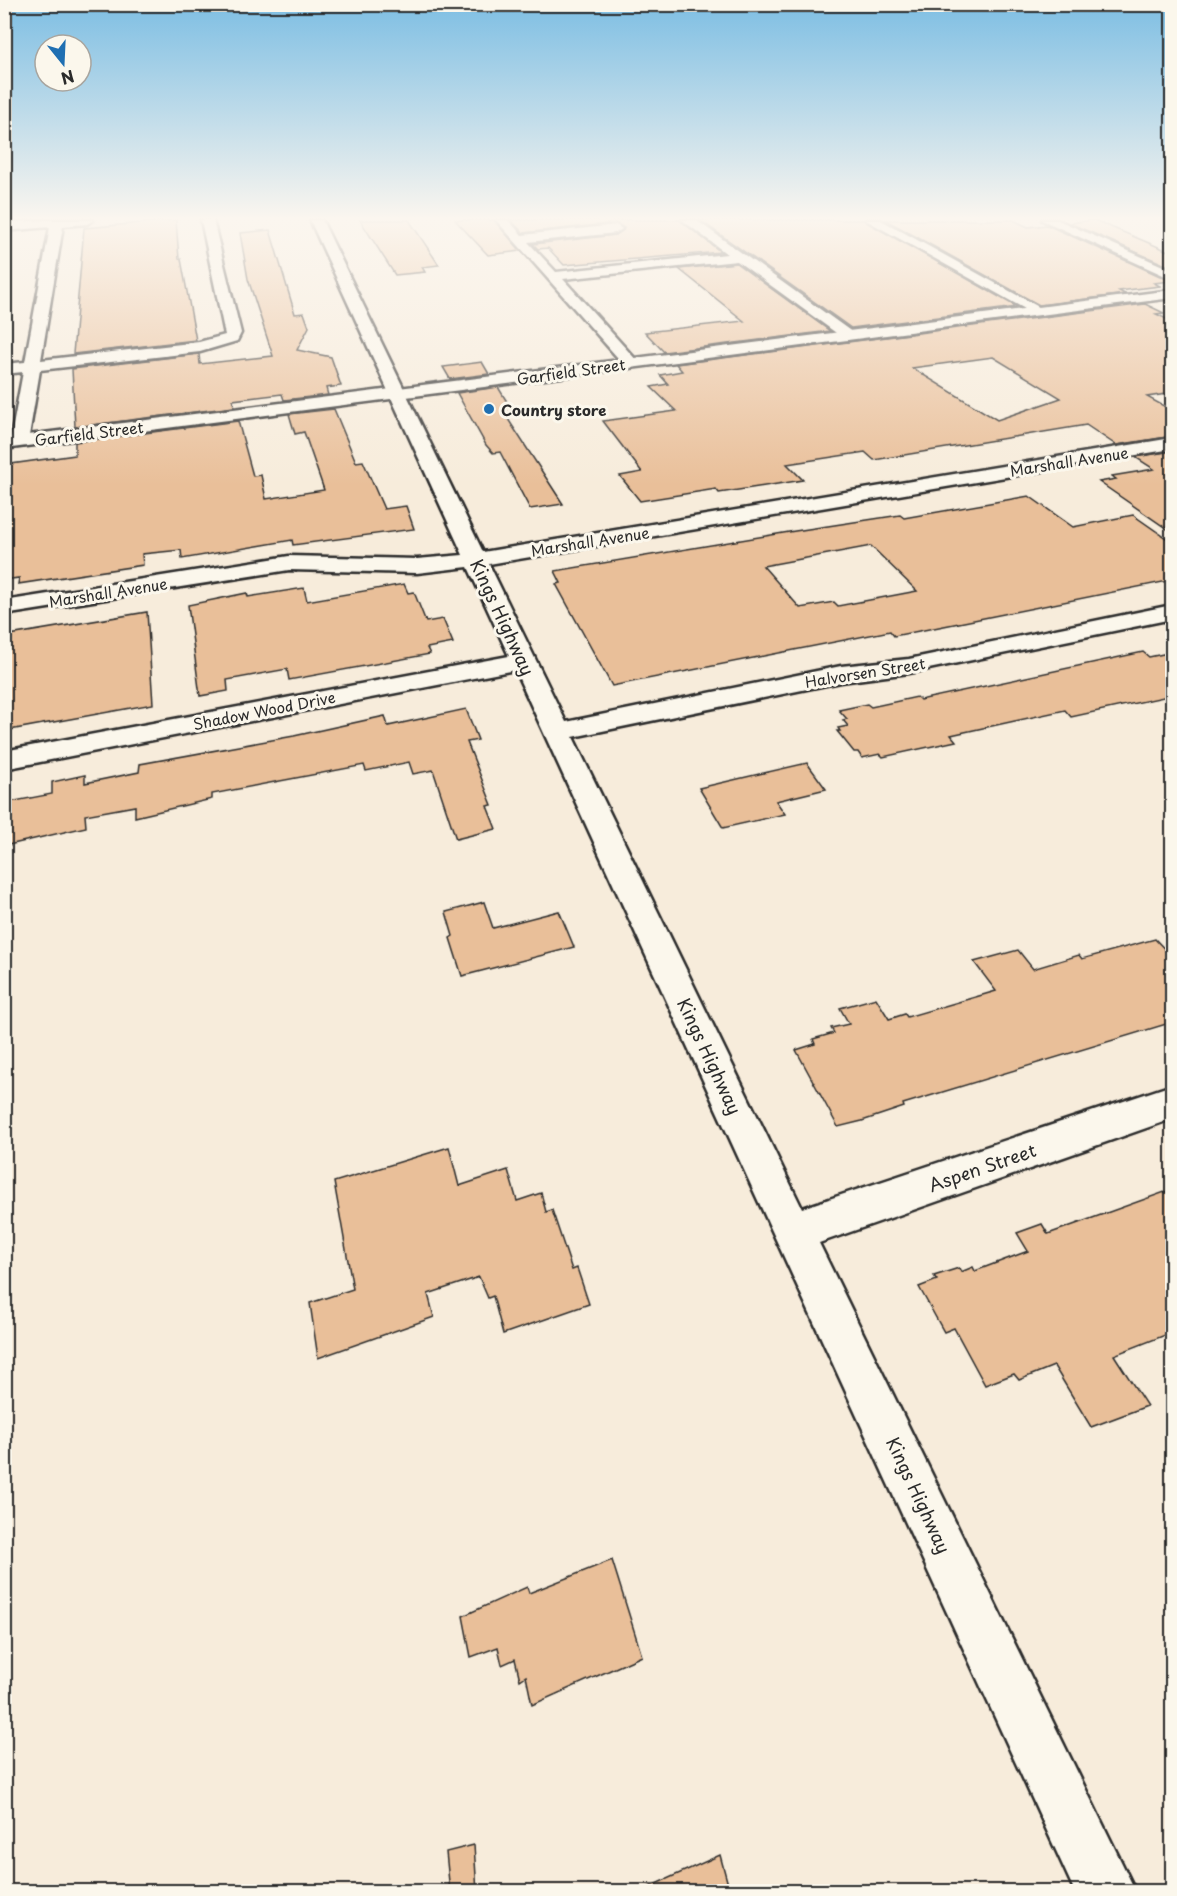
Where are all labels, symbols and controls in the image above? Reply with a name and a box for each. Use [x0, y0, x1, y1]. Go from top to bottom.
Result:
north arrow [33, 33, 93, 93]
text: N [58, 65, 78, 92]
street label: Garfield Street [515, 352, 627, 390]
place label: Country store [501, 398, 606, 421]
marker: Country store [482, 402, 496, 416]
street label: Garfield Street [33, 415, 145, 451]
street label: Marshall Avenue [1008, 440, 1130, 482]
street label: Marshall Avenue [529, 520, 651, 562]
street label: Kings Highway [464, 554, 542, 680]
street label: Marshall Avenue [47, 571, 169, 613]
street label: Halvorsen Street [803, 651, 927, 693]
street label: Shadow Wood Drive [191, 685, 337, 735]
street label: Kings Highway [671, 993, 749, 1119]
street label: Aspen Street [925, 1136, 1039, 1198]
street label: Kings Highway [880, 1432, 958, 1558]

